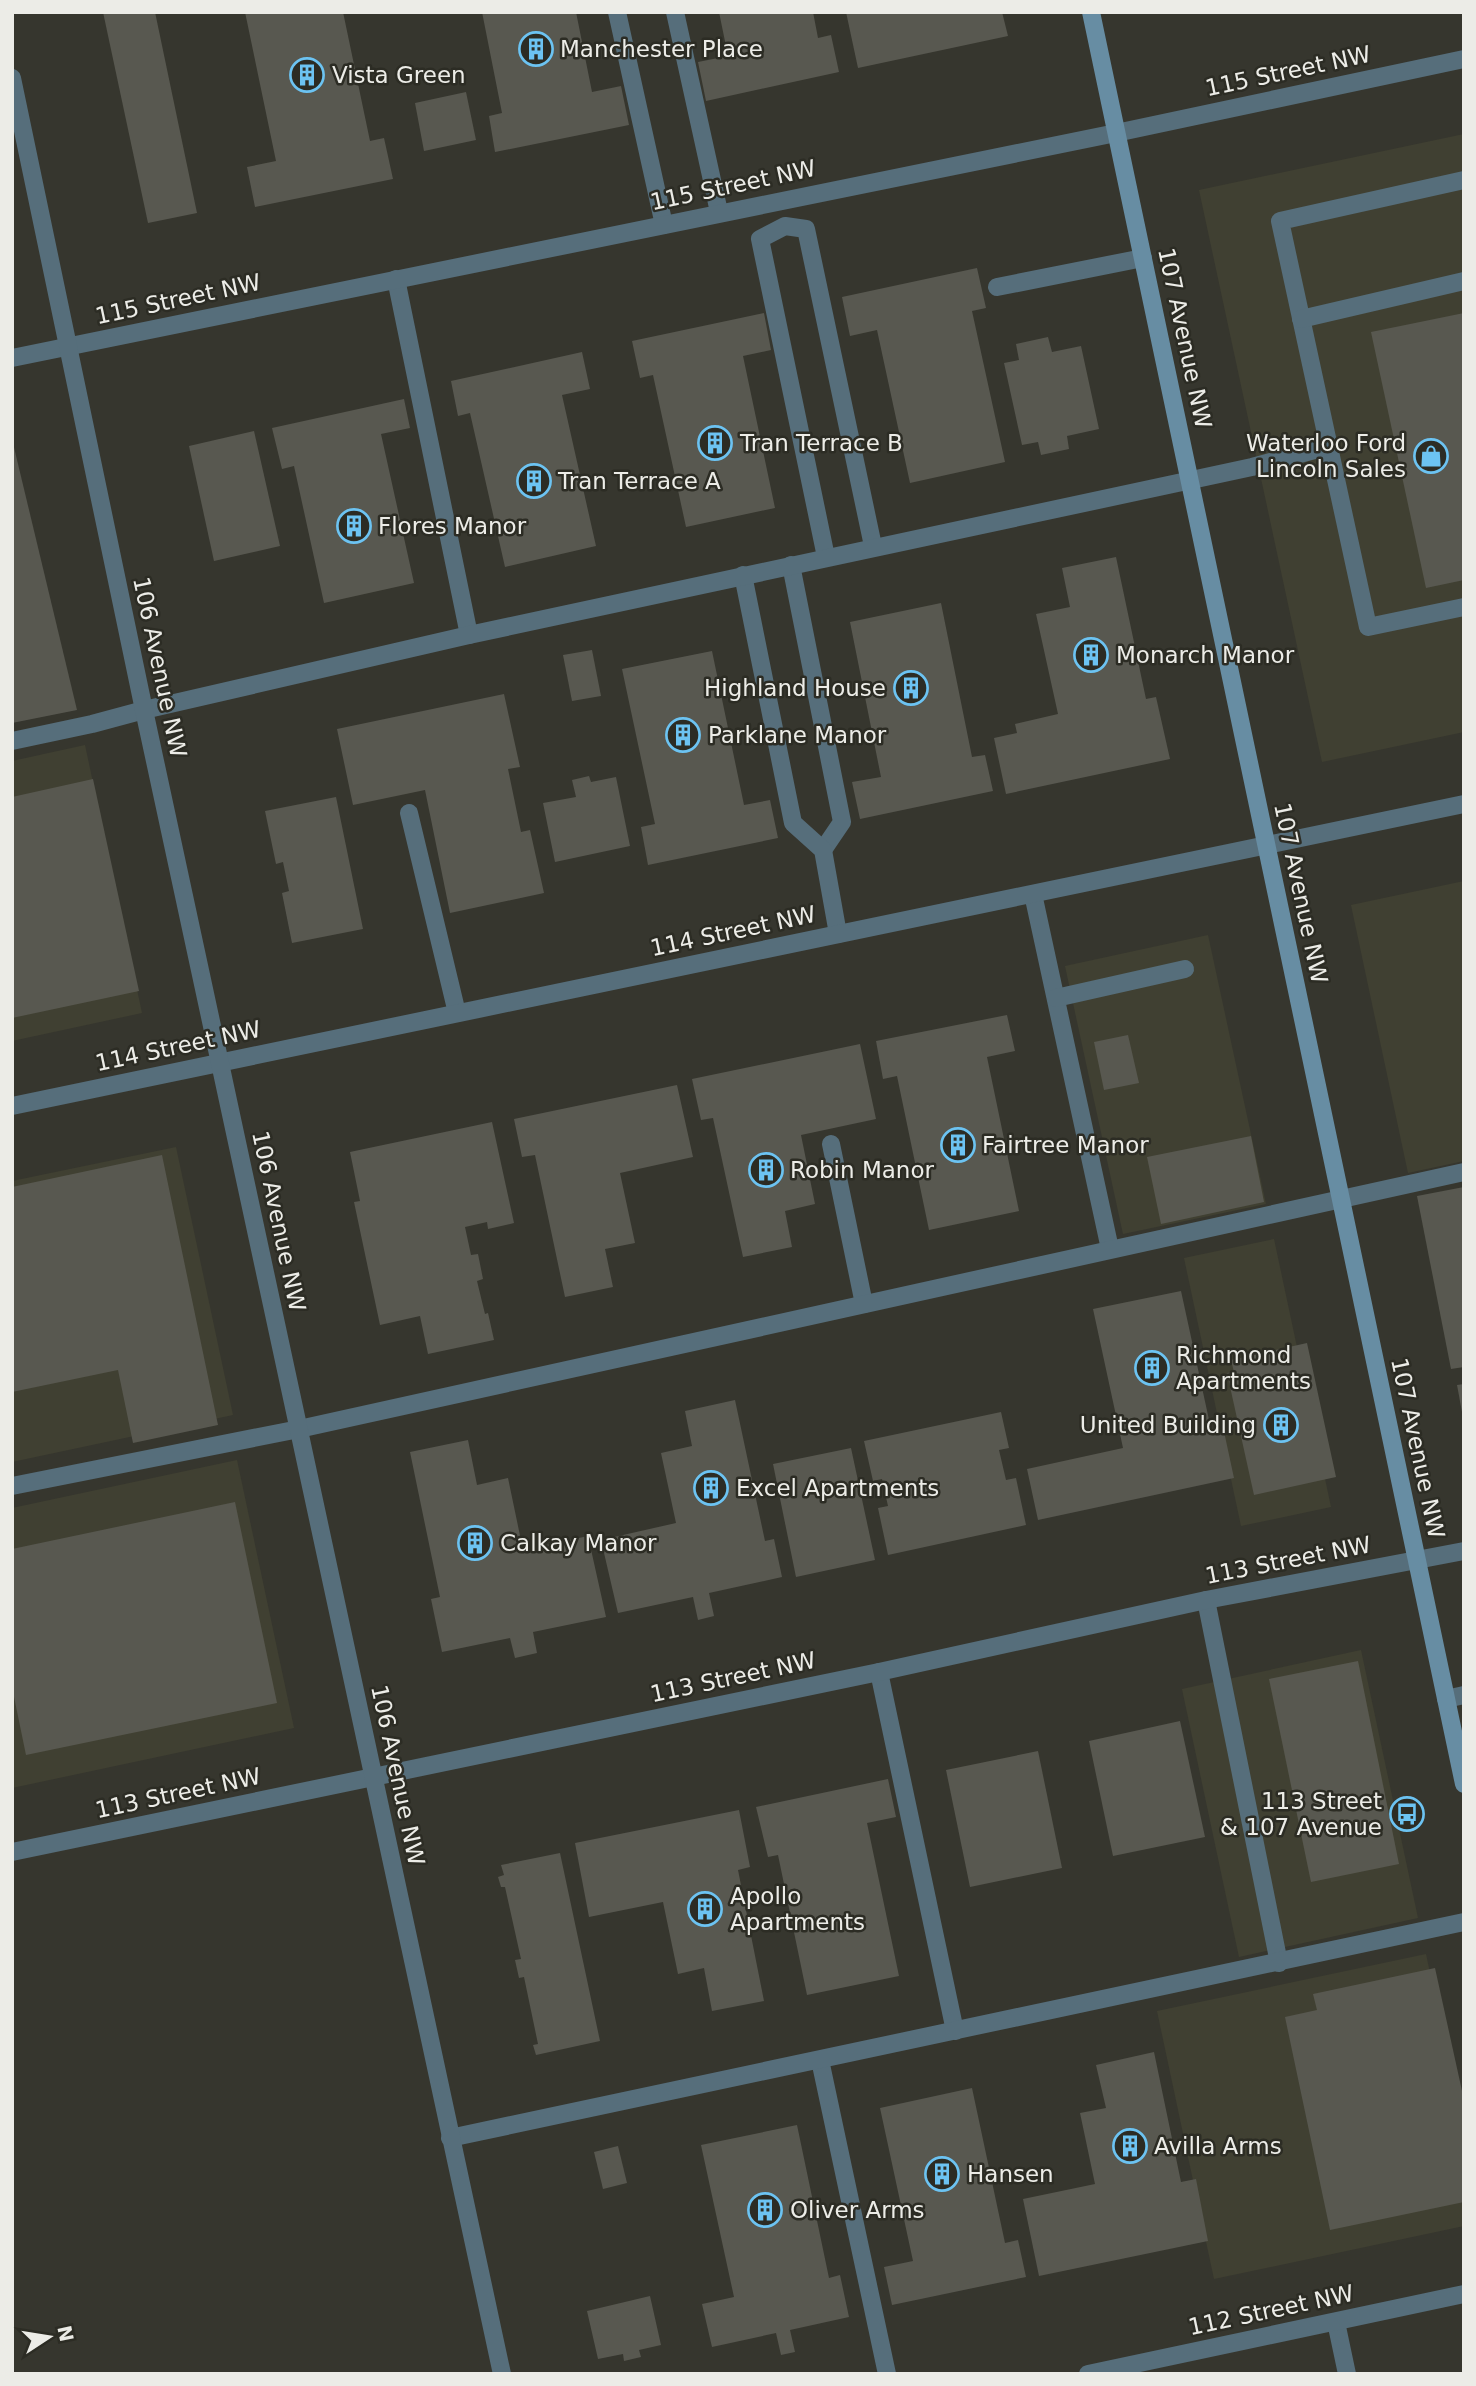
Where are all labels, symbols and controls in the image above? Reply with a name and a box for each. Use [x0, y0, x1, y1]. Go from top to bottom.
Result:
building icon: Manchester Place [517, 30, 555, 68]
place label: Manchester Place [560, 36, 763, 62]
street label: 115 Street NW [1203, 41, 1373, 101]
building icon: Vista Green [288, 56, 326, 94]
place label: Vista Green [332, 62, 466, 88]
street label: 115 Street NW [648, 155, 818, 215]
street label: 107 Avenue NW [1153, 245, 1217, 431]
street label: 115 Street NW [93, 269, 263, 329]
building icon: Tran Terrace B [696, 424, 734, 462]
place label: Tran Terrace B [739, 430, 903, 456]
place label: Waterloo Ford Lincoln Sales [1246, 430, 1406, 482]
shop icon: Waterloo Ford Lincoln Sales [1412, 437, 1450, 475]
building icon: Tran Terrace A [515, 462, 553, 500]
place label: Tran Terrace A [557, 468, 721, 494]
building icon: Flores Manor [335, 507, 373, 545]
place label: Flores Manor [378, 513, 527, 539]
street label: 106 Avenue NW [128, 574, 192, 760]
building icon: Monarch Manor [1072, 636, 1110, 674]
place label: Monarch Manor [1116, 642, 1295, 668]
building icon: Highland House [892, 669, 930, 707]
place label: Highland House [704, 675, 886, 701]
building icon: Parklane Manor [664, 716, 702, 754]
place label: Parklane Manor [708, 722, 887, 748]
street label: 107 Avenue NW [1269, 800, 1333, 986]
street label: 114 Street NW [648, 901, 818, 961]
street label: 114 Street NW [93, 1016, 263, 1076]
building icon: Fairtree Manor [939, 1126, 977, 1164]
street label: 106 Avenue NW [247, 1128, 311, 1314]
place label: Fairtree Manor [982, 1132, 1149, 1158]
building icon: Robin Manor [747, 1151, 785, 1189]
place label: Robin Manor [790, 1157, 934, 1183]
place label: Richmond Apartments [1176, 1342, 1311, 1394]
building icon: Richmond Apartments [1133, 1349, 1171, 1387]
street label: 107 Avenue NW [1386, 1355, 1450, 1541]
building icon: United Building [1262, 1406, 1300, 1444]
place label: United Building [1080, 1412, 1256, 1438]
building icon: Excel Apartments [692, 1469, 730, 1507]
place label: Excel Apartments [736, 1475, 939, 1501]
building icon: Calkay Manor [456, 1524, 494, 1562]
place label: Calkay Manor [500, 1530, 657, 1556]
street label: 113 Street NW [1203, 1531, 1373, 1589]
street label: 113 Street NW [648, 1647, 818, 1707]
street label: 106 Avenue NW [366, 1682, 430, 1868]
street label: 113 Street NW [93, 1763, 263, 1823]
place label: 113 Street & 107 Avenue [1220, 1788, 1382, 1840]
bus stop icon: 113 Street & 107 Avenue [1388, 1795, 1426, 1833]
place label: Apollo Apartments [730, 1883, 865, 1935]
building icon: Apollo Apartments [686, 1890, 724, 1928]
building icon: Avilla Arms [1111, 2127, 1149, 2165]
place label: Avilla Arms [1154, 2133, 1282, 2159]
building icon: Hansen [923, 2155, 961, 2193]
place label: Hansen [967, 2161, 1054, 2187]
building icon: Oliver Arms [746, 2191, 784, 2229]
place label: Oliver Arms [790, 2197, 925, 2223]
street label: 112 Street NW [1186, 2280, 1356, 2340]
north arrow [14, 2302, 84, 2372]
text: N [53, 2323, 78, 2344]

